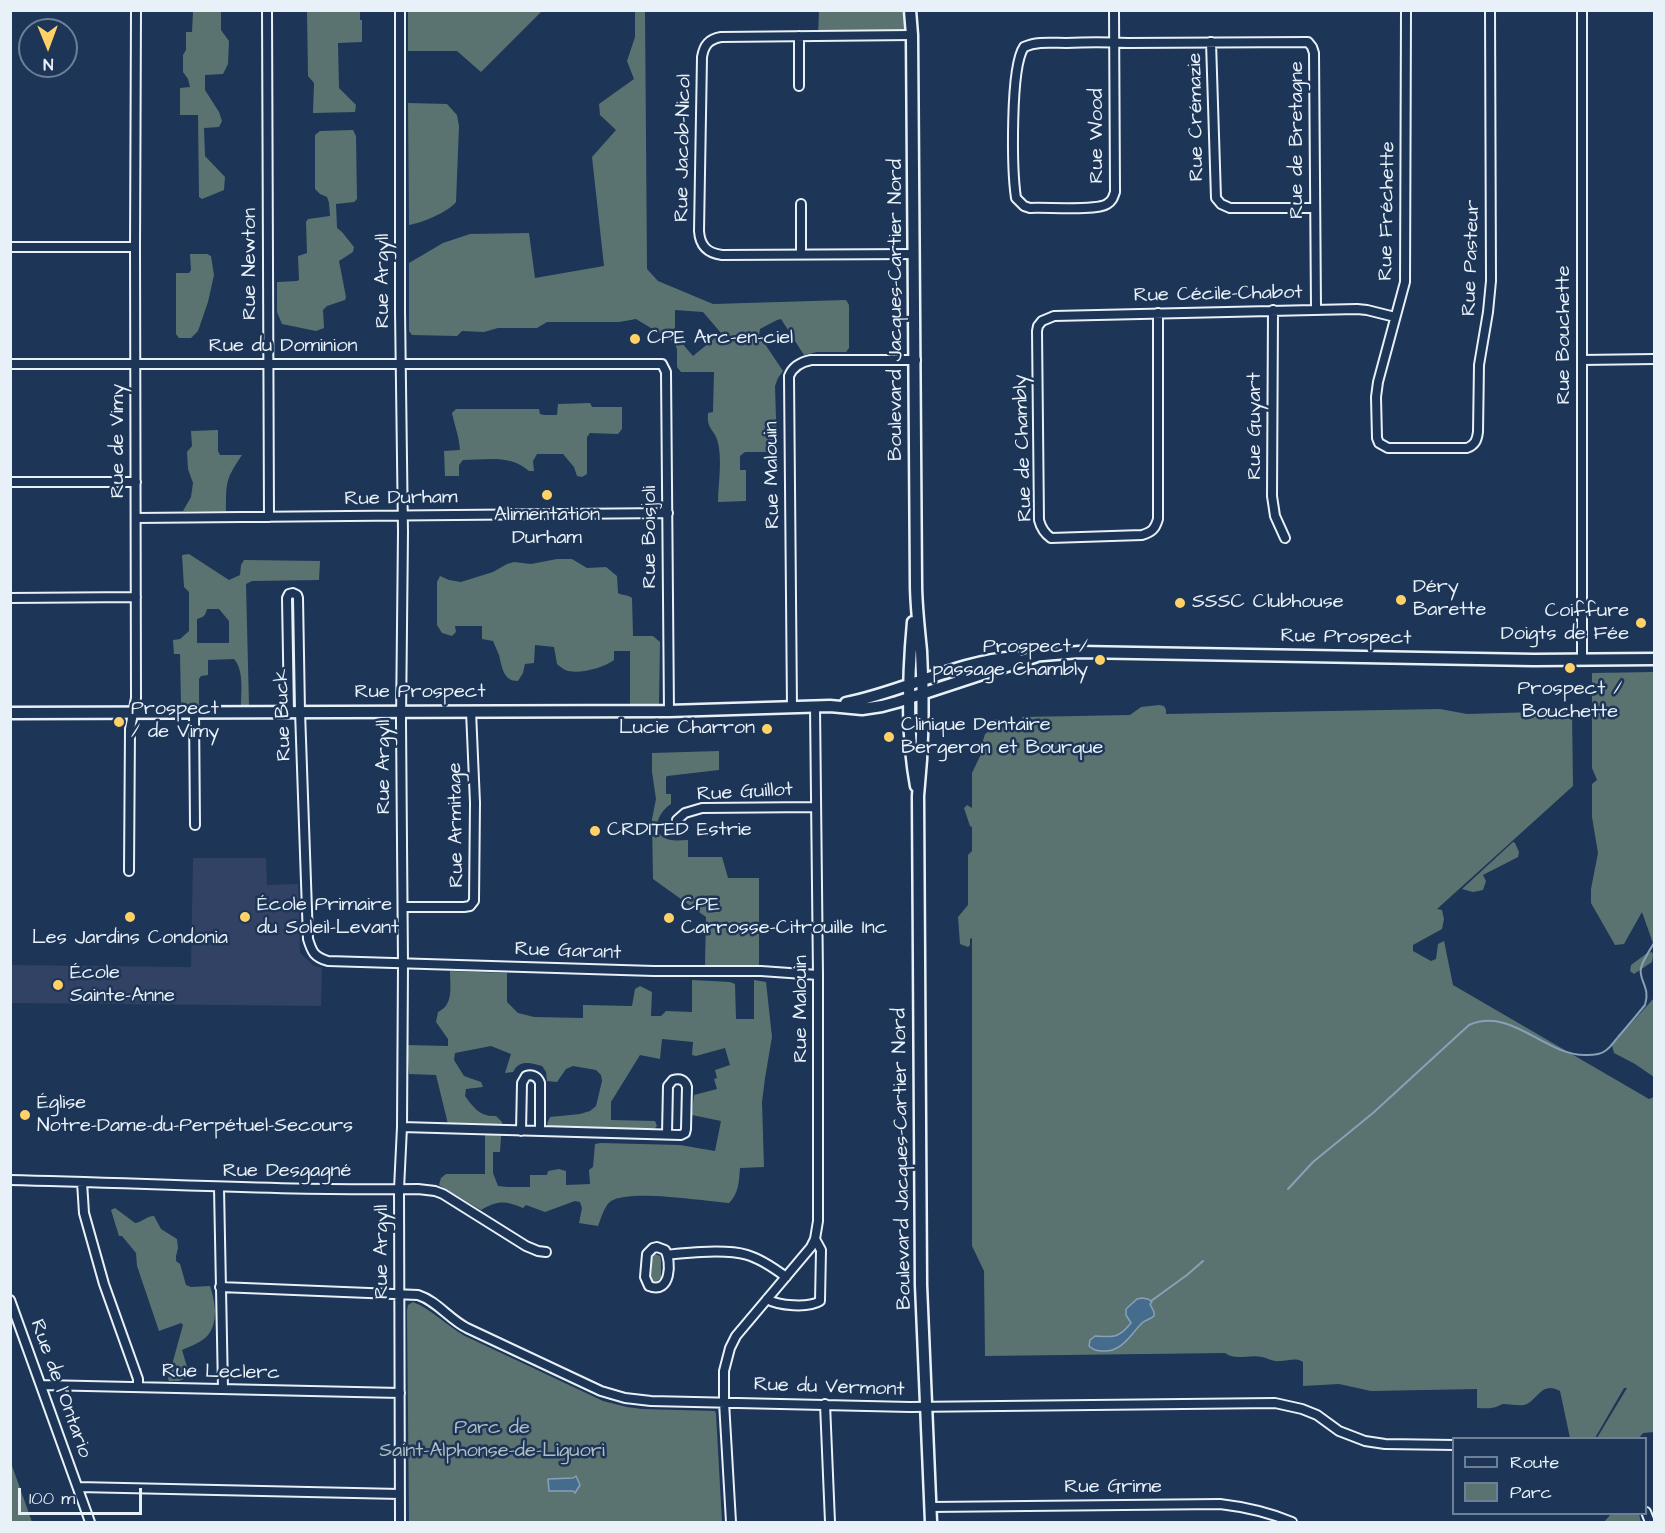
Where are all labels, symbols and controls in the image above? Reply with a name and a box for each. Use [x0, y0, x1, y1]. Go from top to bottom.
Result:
north arrow [18, 18, 78, 78]
street label: Rue Crémazie [1184, 52, 1210, 182]
text: N [43, 53, 53, 75]
street label: Rue de Bretagne [1286, 61, 1310, 219]
street label: Rue Jacob-Nicol [671, 74, 697, 222]
street label: Rue Wood [1086, 89, 1110, 183]
street label: Rue Fréchette [1375, 141, 1401, 281]
street label: Boulevard Jacques-Cartier Nord [885, 159, 909, 461]
street label: Rue Pasteur [1458, 199, 1486, 317]
street label: Rue Newton [239, 208, 263, 320]
street label: Rue Argyll [372, 234, 396, 328]
street label: Rue Bouchette [1553, 265, 1577, 405]
street label: Rue Cécile-Chabot [1133, 282, 1303, 308]
place label: CPE Arc-en-ciel [647, 327, 793, 351]
marker: CPE Arc-en-ciel [628, 332, 642, 346]
street label: Rue du Dominion [209, 335, 357, 359]
street label: Rue Guyart [1244, 372, 1268, 480]
street label: Rue de Chambly [1009, 374, 1039, 522]
street label: Rue de Vimy [107, 384, 131, 498]
street label: Rue Malouin [760, 421, 786, 529]
street label: Rue Durham [344, 486, 458, 512]
street label: Rue Boisjoli [639, 486, 663, 588]
marker: Alimentation Durham [540, 488, 554, 502]
place label: Alimentation Durham [494, 504, 600, 551]
place label: Déry Barette [1413, 576, 1486, 623]
place label: SSSC Clubhouse [1192, 591, 1344, 615]
marker: Déry Barette [1394, 593, 1408, 607]
marker: SSSC Clubhouse [1173, 596, 1187, 610]
place label: Coiffure Doigts de Fée [1501, 600, 1629, 647]
marker: Coiffure Doigts de Fée [1634, 616, 1648, 630]
street label: Rue Prospect [1280, 625, 1412, 651]
place label: Prospect / passage Chambly [932, 636, 1088, 683]
marker: Prospect / passage Chambly [1093, 653, 1107, 667]
marker: Prospect / Bouchette [1563, 661, 1577, 675]
street label: Rue Buck [270, 668, 298, 762]
place label: Prospect / Bouchette [1518, 678, 1622, 725]
street label: Rue Prospect [354, 681, 486, 705]
place label: Prospect / de Vimy [131, 698, 219, 745]
place label: Clinique Dentaire Bergeron et Bourque [901, 714, 1103, 761]
marker: Prospect / de Vimy [112, 715, 126, 729]
place label: Lucie Charron [619, 717, 755, 741]
street label: Rue Argyll [373, 720, 397, 814]
marker: Lucie Charron [760, 722, 774, 736]
marker: Clinique Dentaire Bergeron et Bourque [882, 730, 896, 744]
street label: Rue Armitage [444, 762, 470, 888]
street label: Rue Guillot [696, 779, 794, 807]
place label: CRDITED Estrie [607, 819, 752, 843]
marker: CRDITED Estrie [588, 824, 602, 838]
place label: École Primaire du Soleil-Levant [257, 894, 399, 941]
place label: CPE Carrosse-Citrouille Inc [681, 894, 887, 941]
marker: Les Jardins Condonia [123, 910, 137, 924]
marker: École Primaire du Soleil-Levant [238, 910, 252, 924]
marker: CPE Carrosse-Citrouille Inc [662, 911, 676, 925]
place label: Les Jardins Condonia [32, 927, 228, 951]
street label: Rue Garant [514, 938, 622, 966]
street label: Rue Malouin [790, 955, 814, 1063]
place label: École Sainte-Anne [70, 962, 175, 1009]
marker: École Sainte-Anne [51, 978, 65, 992]
street label: Boulevard Jacques-Cartier Nord [888, 1008, 918, 1310]
place label: Église Notre-Dame-du-Perpétuel-Secours [37, 1092, 353, 1139]
marker: Église Notre-Dame-du-Perpétuel-Secours [18, 1108, 32, 1122]
street label: Rue Desgagné [223, 1160, 351, 1184]
street label: Rue Argyll [371, 1205, 395, 1299]
street label: Rue de l'Ontario [24, 1316, 96, 1462]
street label: Rue Leclerc [162, 1360, 280, 1386]
street label: Rue du Vermont [753, 1373, 905, 1403]
park label: Parc de Saint-Alphonse-de-Liguori [379, 1417, 605, 1464]
legend [1452, 1437, 1647, 1515]
text: Route [1510, 1450, 1559, 1475]
scale bar [21, 1476, 146, 1514]
street label: Rue Grime [1064, 1476, 1162, 1500]
text: Parc [1510, 1480, 1552, 1505]
text: 100 m [29, 1486, 75, 1511]

